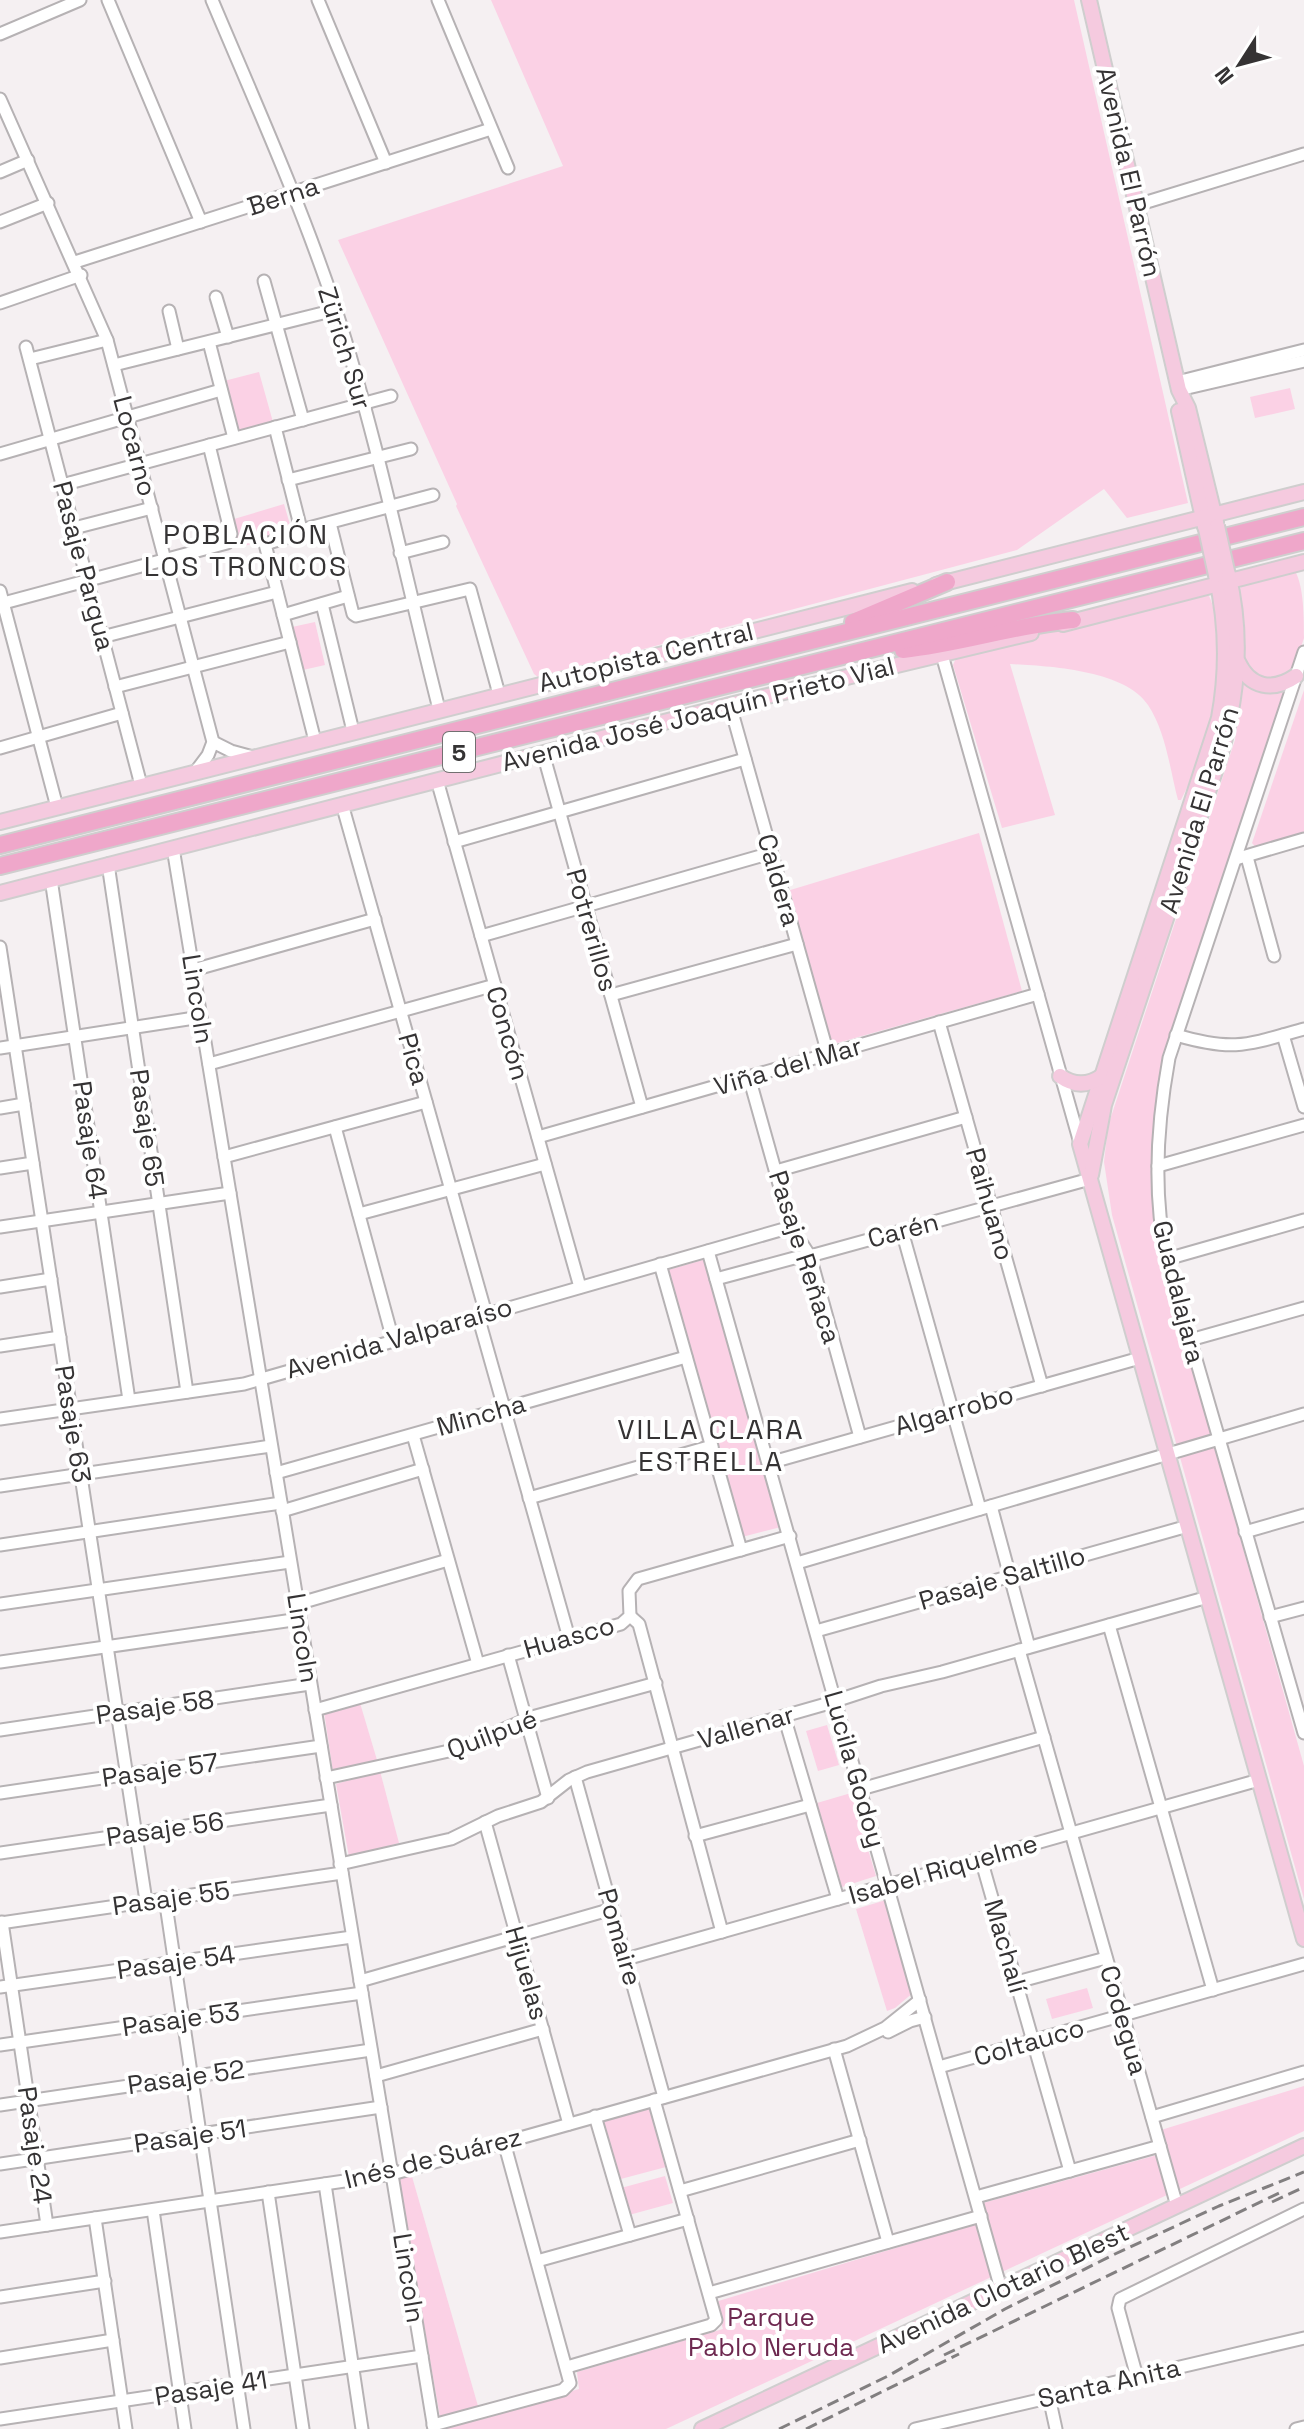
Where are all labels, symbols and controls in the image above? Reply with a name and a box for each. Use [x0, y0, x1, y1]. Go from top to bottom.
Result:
north arrow [1200, 24, 1280, 104]
text: N [1208, 62, 1239, 90]
street label: Avenida El Parrón [1088, 64, 1170, 280]
street label: Berna [243, 168, 323, 223]
street label: Zürich Sur [310, 282, 380, 414]
street label: Locarno [105, 392, 165, 500]
street label: Pasaje Pargua [45, 477, 123, 655]
district label: POBLACIÓN LOS TRONCOS [144, 516, 348, 584]
street label: Autopista Central [535, 614, 757, 700]
street label: Avenida José Joaquín Prieto Vial [498, 649, 898, 779]
street label: Avenida El Parrón [1151, 702, 1247, 918]
road number: 5 [443, 732, 475, 772]
street label: Caldera [750, 830, 808, 930]
street label: Potrerillos [558, 865, 626, 995]
street label: Lincoln [174, 952, 222, 1046]
street label: Concón [478, 982, 538, 1084]
street label: Pica [390, 1029, 438, 1089]
street label: Viña del Mar [710, 1029, 866, 1103]
street label: Pasaje 65 [122, 1067, 172, 1189]
street label: Pasaje 64 [65, 1079, 115, 1201]
street label: Paihuano [958, 1144, 1022, 1264]
street label: Pasaje Reñaca [761, 1166, 849, 1348]
street label: Carén [864, 1204, 942, 1256]
street label: Guadalajara [1145, 1217, 1213, 1367]
street label: Avenida Valparaíso [282, 1289, 516, 1387]
street label: Pasaje 63 [47, 1363, 99, 1485]
street label: Algarrobo [890, 1377, 1018, 1443]
street label: Mincha [432, 1386, 530, 1444]
district label: VILLA CLARA ESTRELLA [617, 1411, 805, 1479]
street label: Pasaje Saltillo [915, 1538, 1089, 1618]
street label: Lincoln [279, 1591, 327, 1685]
street label: Huasco [520, 1608, 618, 1666]
street label: Pasaje 58 [94, 1682, 216, 1732]
street label: Lucila Godoy [816, 1687, 894, 1851]
street label: Vallenar [694, 1697, 798, 1757]
street label: Quilpué [442, 1701, 542, 1767]
street label: Pasaje 57 [100, 1745, 220, 1795]
street label: Pasaje 56 [104, 1804, 226, 1854]
street label: Isabel Riquelme [845, 1826, 1041, 1912]
street label: Pasaje 55 [110, 1873, 232, 1923]
street label: Pomaire [590, 1884, 650, 1990]
street label: Machalí [976, 1895, 1036, 1998]
street label: Hijuelas [497, 1922, 557, 2024]
street label: Pasaje 54 [115, 1937, 237, 1987]
street label: Codegua [1092, 1961, 1156, 2079]
street label: Pasaje 53 [120, 1994, 242, 2044]
street label: Coltauco [970, 2010, 1088, 2074]
street label: Pasaje 52 [125, 2052, 247, 2102]
street label: Pasaje 24 [10, 2084, 60, 2206]
street label: Pasaje 51 [132, 2111, 248, 2161]
street label: Inés de Suárez [341, 2120, 525, 2196]
street label: Avenida Clotario Blest [872, 2215, 1134, 2361]
street label: Lincoln [385, 2231, 433, 2325]
park label: Parque Pablo Neruda [688, 2300, 854, 2364]
street label: Santa Anita [1034, 2350, 1184, 2416]
street label: Pasaje 41 [152, 2362, 270, 2414]

